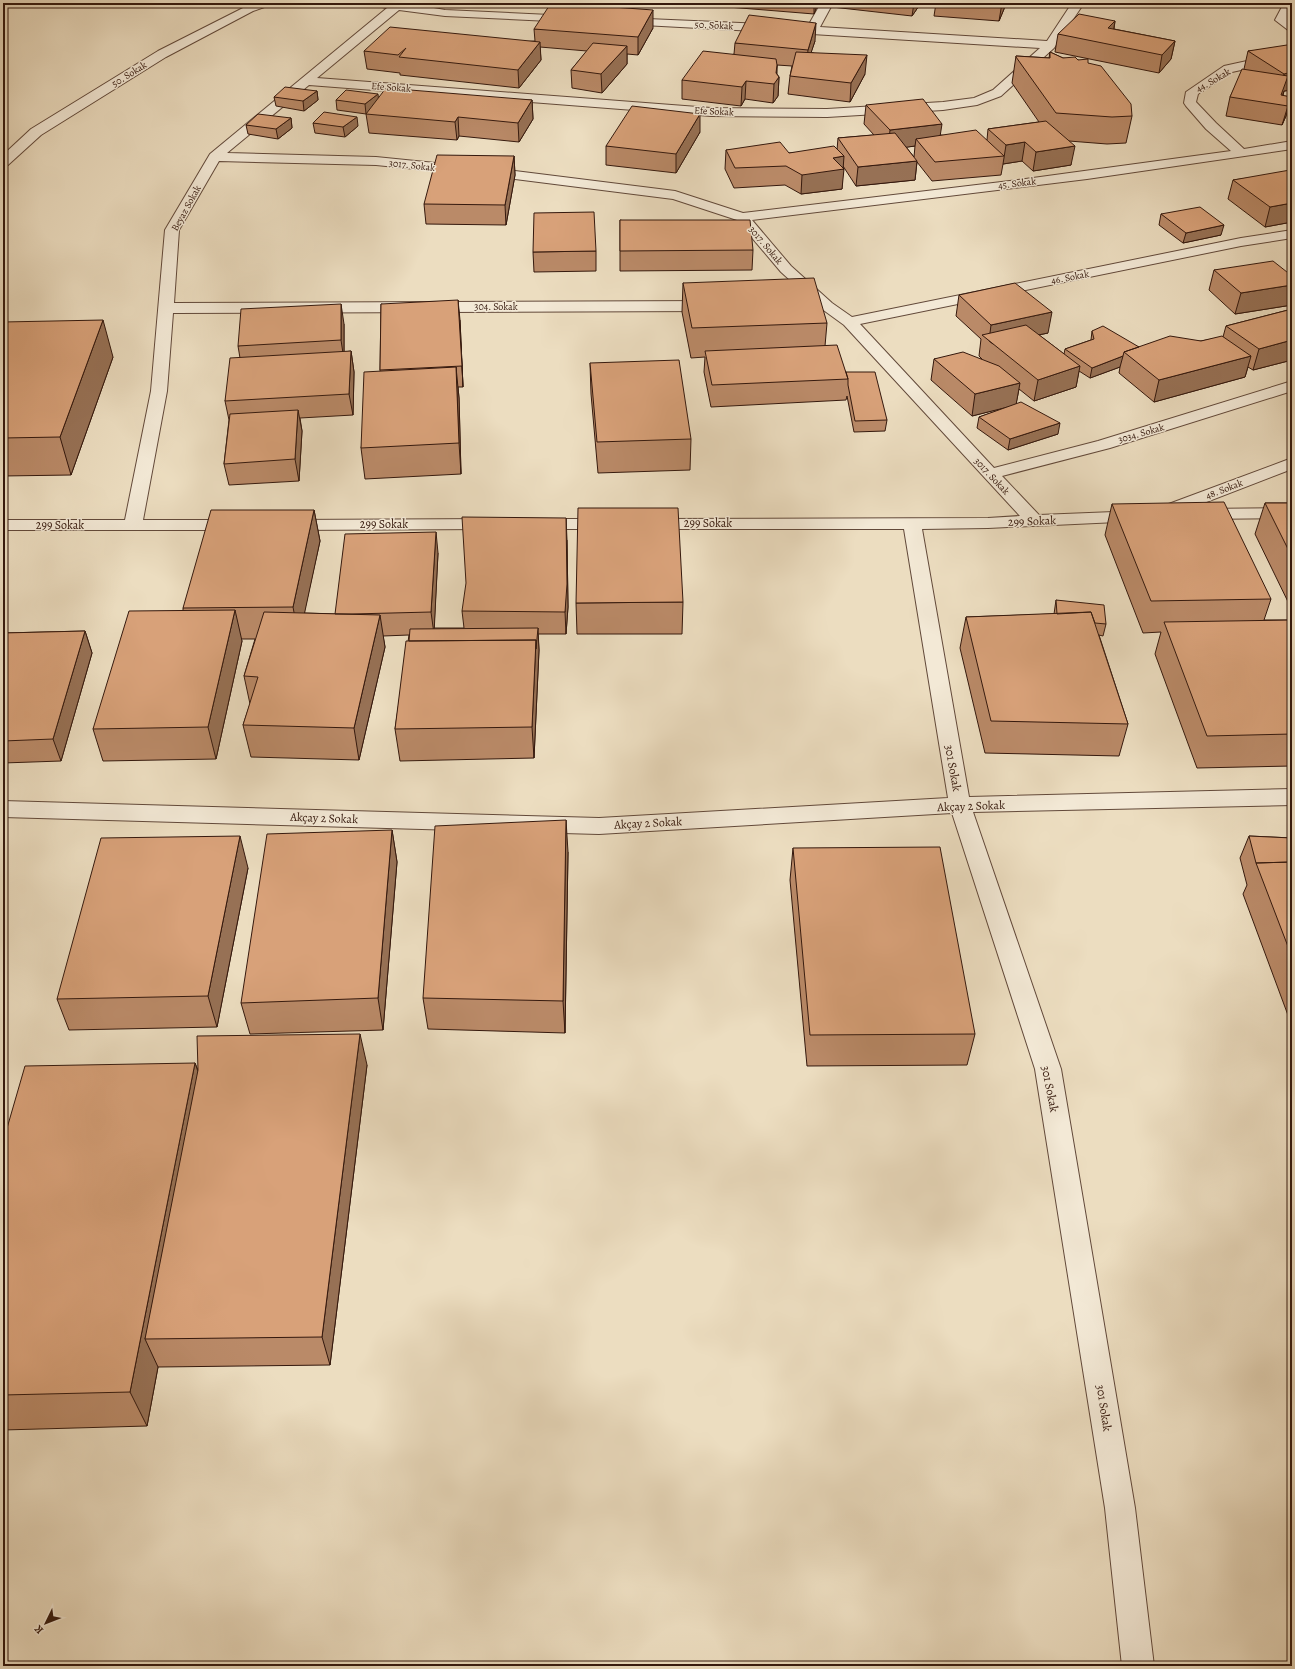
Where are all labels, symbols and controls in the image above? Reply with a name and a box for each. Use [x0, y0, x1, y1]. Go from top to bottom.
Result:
street label: 50. Sokak [694, 17, 734, 33]
street label: 50. Sokak [109, 58, 149, 90]
street label: 44. Sokak [1193, 65, 1233, 95]
street label: Efe Sokak [371, 79, 411, 95]
street label: Efe Sokak [694, 103, 734, 119]
street label: 3017. Sokak [388, 156, 436, 174]
street label: 45. Sokak [997, 174, 1037, 192]
street label: Beyaz Sokak [168, 183, 204, 233]
street label: 3017. Sokak [746, 223, 786, 267]
street label: 46. Sokak [1050, 267, 1090, 287]
street label: 304. Sokak [474, 300, 518, 313]
street label: 3034. Sokak [1116, 420, 1166, 446]
street label: 3017. Sokak [971, 455, 1013, 497]
street label: 48. Sokak [1204, 476, 1244, 502]
street label: 299 Sokak [1008, 512, 1056, 530]
street label: 299 Sokak [684, 515, 732, 531]
street label: 299 Sokak [360, 516, 408, 532]
street label: 299 Sokak [36, 517, 84, 533]
street label: 301 Sokak [941, 743, 965, 793]
street label: Akçay 2 Sokak [936, 797, 1005, 815]
street label: Akçay 2 Sokak [289, 809, 358, 827]
street label: Akçay 2 Sokak [613, 813, 682, 833]
street label: 301 Sokak [1038, 1064, 1062, 1114]
street label: 301 Sokak [1092, 1383, 1116, 1433]
north arrow [26, 1603, 66, 1643]
text: K [31, 1621, 47, 1637]

